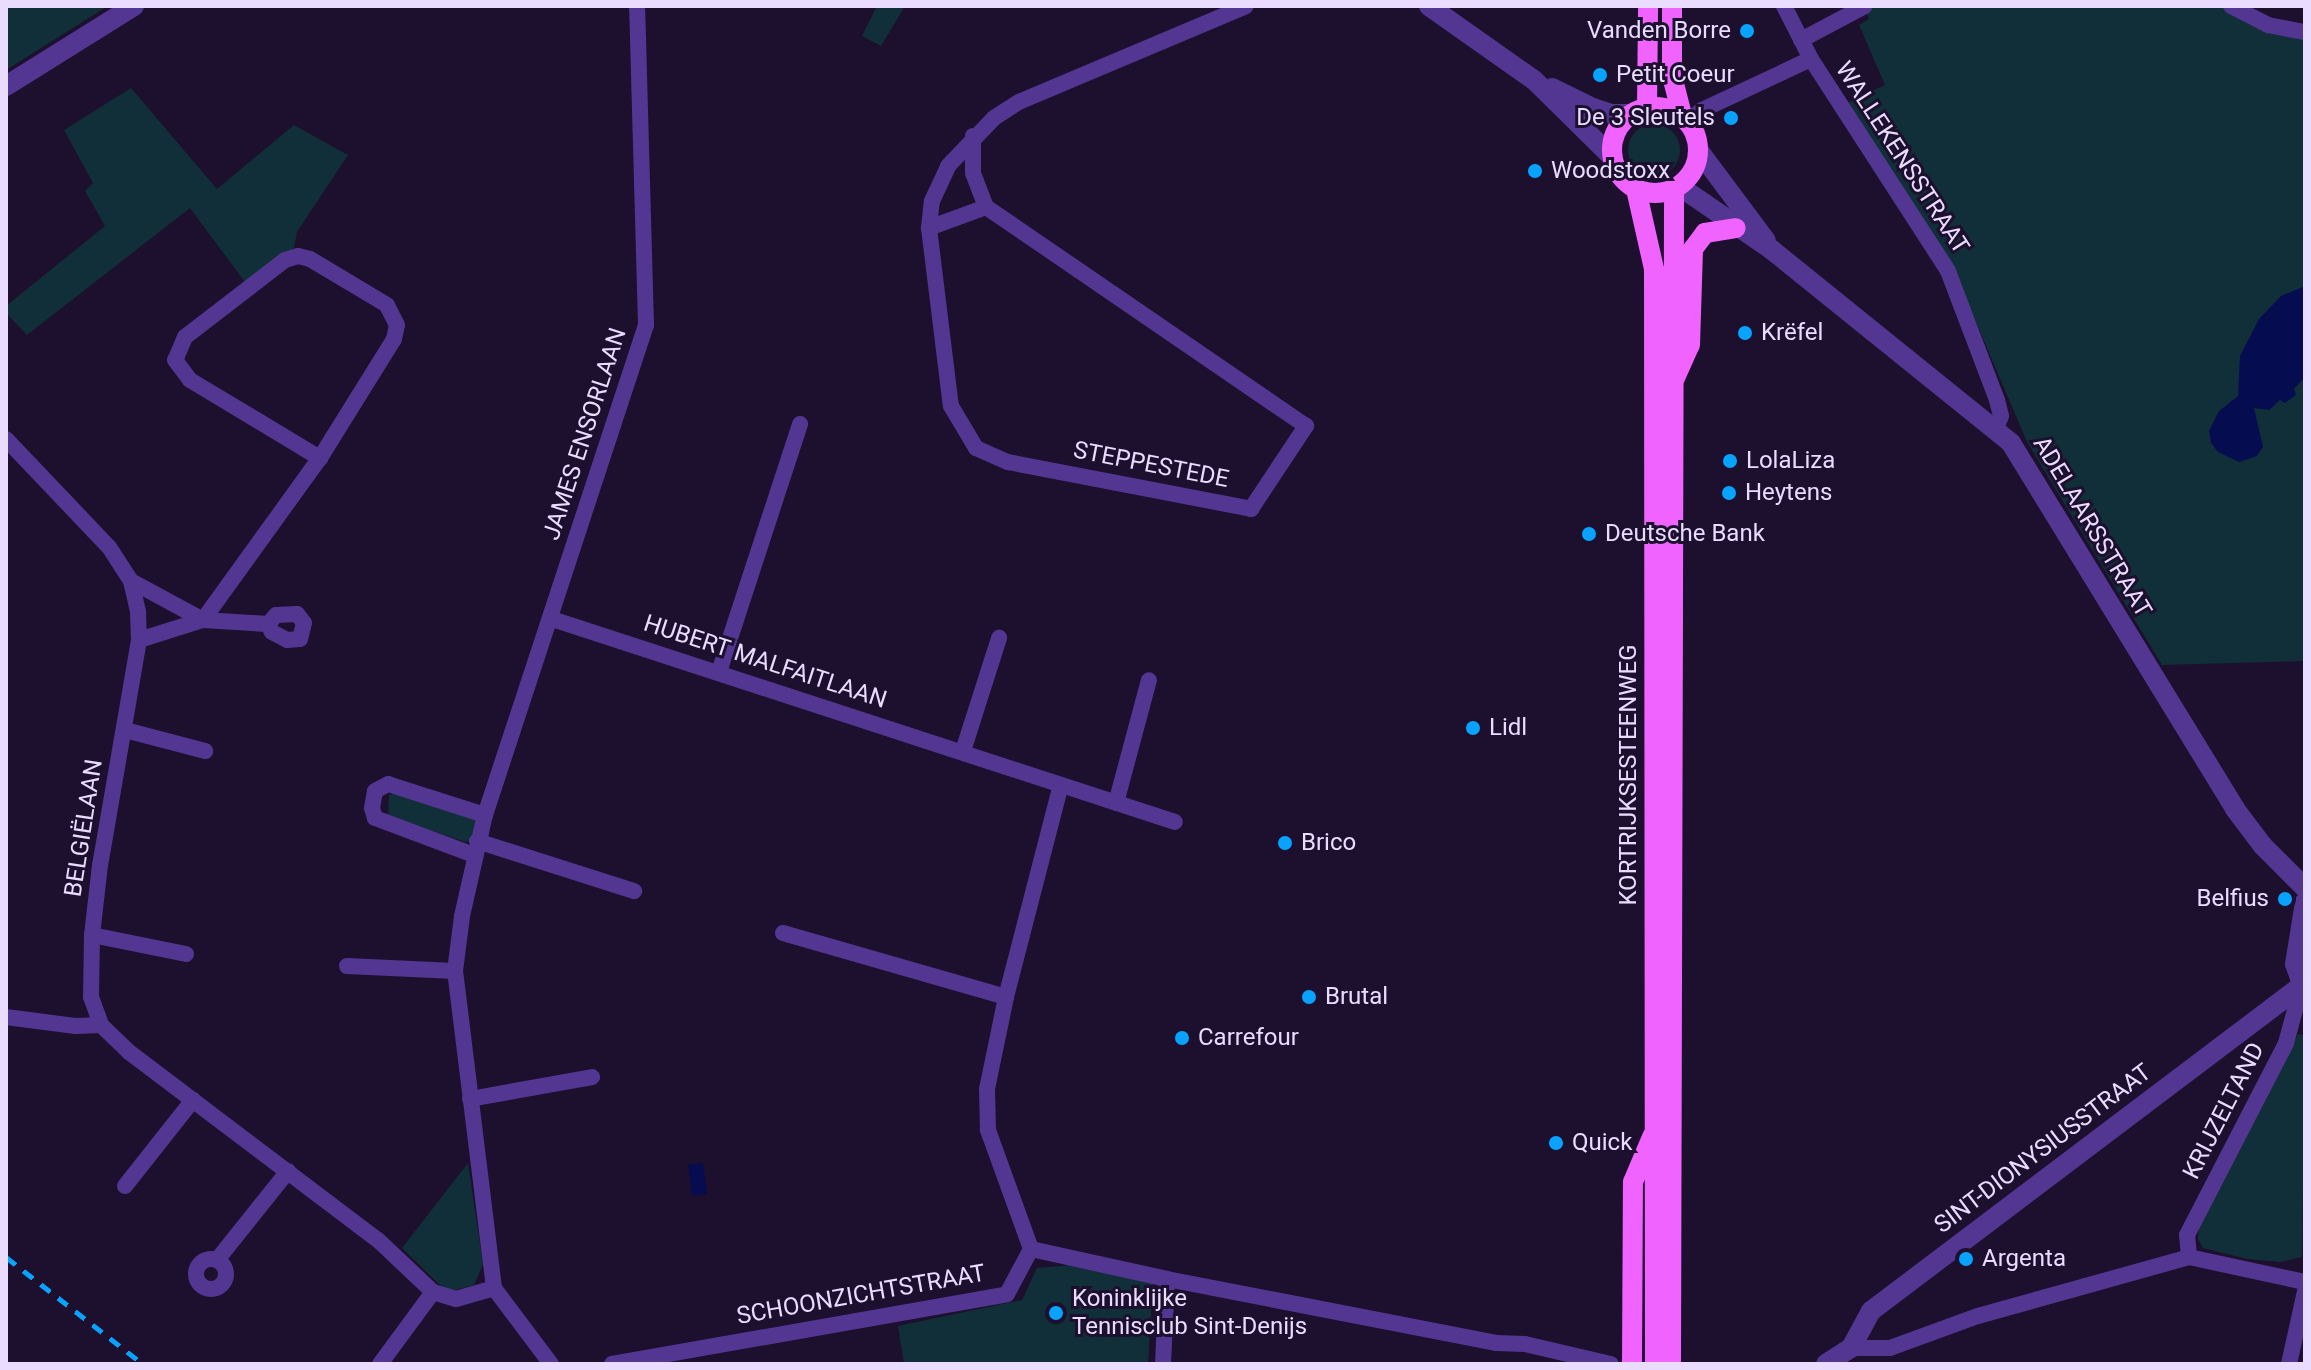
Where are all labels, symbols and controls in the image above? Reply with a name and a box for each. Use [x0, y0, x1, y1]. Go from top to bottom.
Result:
place label: Vanden Borre [1587, 17, 1731, 45]
marker: Vanden Borre [1738, 22, 1756, 40]
street label: WALLEKENSSTRAAT [1829, 56, 1975, 260]
place label: Petit Coeur [1616, 61, 1735, 89]
marker: Petit Coeur [1591, 66, 1609, 84]
place label: De 3 Sleutels [1576, 104, 1715, 132]
marker: De 3 Sleutels [1722, 109, 1740, 127]
place label: Woodstoxx [1551, 157, 1670, 185]
marker: Woodstoxx [1526, 162, 1544, 180]
place label: Krëfel [1761, 319, 1823, 347]
street label: JAMES ENSORLAAN [537, 324, 633, 544]
marker: Krëfel [1736, 324, 1754, 342]
street label: ADELAARSSTRAAT [2027, 431, 2157, 623]
street label: STEPPESTEDE [1071, 436, 1231, 494]
place label: LolaLiza [1746, 447, 1835, 475]
marker: LolaLiza [1721, 452, 1739, 470]
place label: Heytens [1745, 479, 1832, 507]
marker: Heytens [1720, 484, 1738, 502]
place label: Deutsche Bank [1605, 520, 1765, 548]
marker: Deutsche Bank [1580, 525, 1598, 543]
street label: HUBERT MALFAITLAAN [640, 609, 890, 715]
street label: KORTRIJKSESTEENWEG [1615, 644, 1643, 906]
place label: Lidl [1489, 714, 1527, 742]
marker: Lidl [1464, 719, 1482, 737]
street label: BELGIËLAAN [59, 757, 109, 899]
place label: Brico [1301, 829, 1356, 857]
marker: Brico [1276, 834, 1294, 852]
place label: Belfius [2197, 885, 2269, 913]
marker: Belfius [2276, 890, 2294, 908]
place label: Brutal [1325, 983, 1388, 1011]
marker: Brutal [1300, 988, 1318, 1006]
place label: Carrefour [1198, 1024, 1299, 1052]
marker: Carrefour [1173, 1029, 1191, 1047]
street label: KRIJZELTAND [2177, 1038, 2271, 1184]
street label: SINT-DIONYSIUSSTRAAT [1929, 1058, 2157, 1240]
place label: Quick [1572, 1129, 1632, 1157]
marker: Quick [1547, 1134, 1565, 1152]
place label: Argenta [1982, 1245, 2066, 1273]
marker: Argenta [1957, 1250, 1975, 1268]
street label: SCHOONZICHTSTRAAT [734, 1259, 988, 1331]
place label: Koninklijke Tennisclub Sint-Denijs [1072, 1285, 1307, 1341]
marker: Koninklijke Tennisclub Sint-Denijs [1047, 1304, 1065, 1322]

